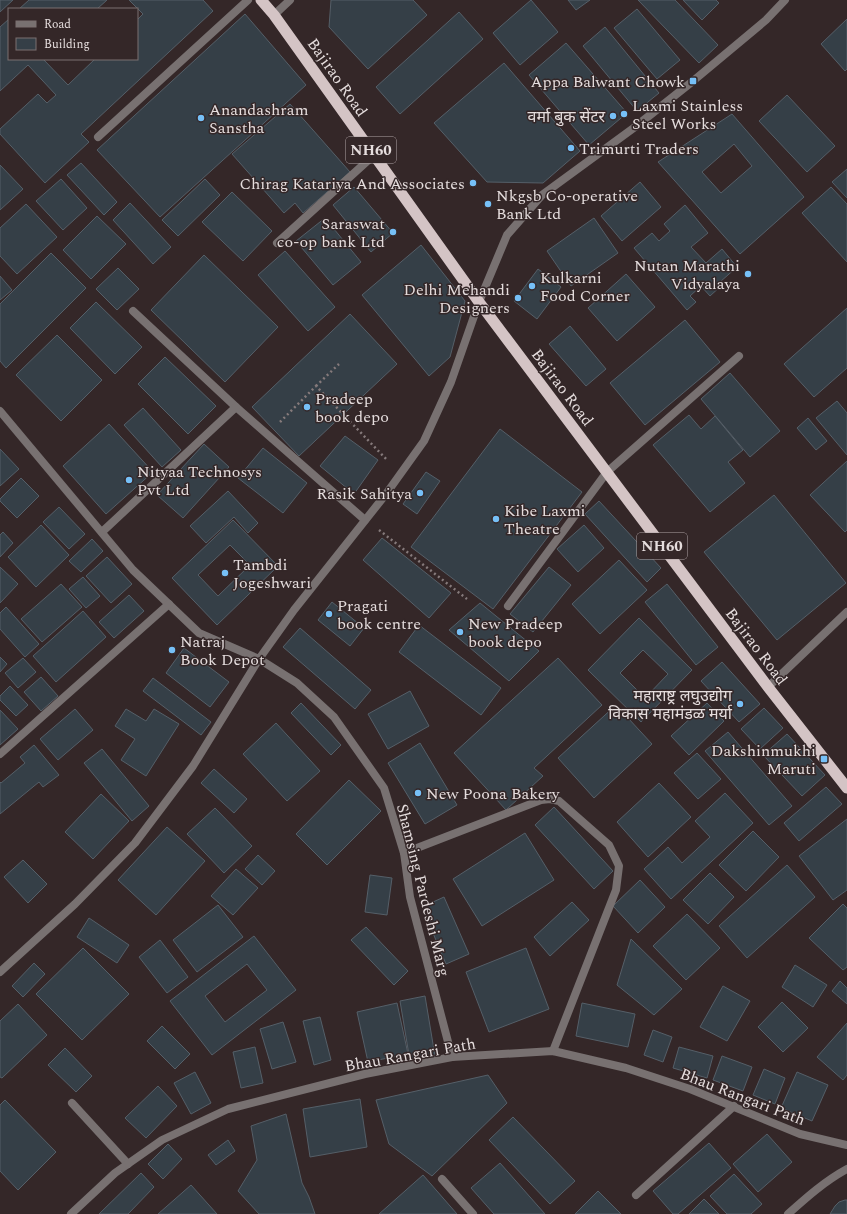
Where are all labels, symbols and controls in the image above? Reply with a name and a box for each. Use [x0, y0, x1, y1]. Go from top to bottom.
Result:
legend [8, 8, 138, 60]
text: Road [44, 15, 71, 34]
street label: Bajirao Road [301, 33, 373, 122]
text: Building [44, 35, 90, 54]
place label: Appa Balwant Chowk [531, 70, 685, 94]
marker: Appa Balwant Chowk [688, 76, 698, 86]
place label: Laxmi Stainless Steel Works [632, 94, 743, 136]
place label: Anandashram Sanstha [209, 98, 309, 140]
place label: वर्मा बुक सेंटर [528, 105, 605, 129]
marker: Laxmi Stainless Steel Works [619, 109, 629, 119]
marker: वर्मा बुक सेंटर [608, 111, 618, 121]
marker: Anandashram Sanstha [196, 113, 206, 123]
road number: NH60 [346, 137, 396, 163]
place label: Trimurti Traders [579, 137, 699, 161]
marker: Trimurti Traders [566, 143, 576, 153]
place label: Chirag Katariya And Associates [239, 172, 465, 196]
marker: Chirag Katariya And Associates [468, 178, 478, 188]
place label: Nkgsb Co-operative Bank Ltd [496, 184, 638, 226]
marker: Nkgsb Co-operative Bank Ltd [483, 199, 493, 209]
place label: Saraswat co-op bank Ltd [277, 212, 385, 254]
marker: Saraswat co-op bank Ltd [388, 227, 398, 237]
place label: Nutan Marathi Vidyalaya [634, 254, 740, 296]
place label: Kulkarni Food Corner [540, 266, 630, 308]
marker: Nutan Marathi Vidyalaya [743, 269, 753, 279]
place label: Delhi Mehandi Designers [404, 278, 510, 320]
marker: Kulkarni Food Corner [527, 281, 537, 291]
marker: Delhi Mehandi Designers [513, 293, 523, 303]
street label: Bajirao Road [525, 344, 599, 431]
place label: Pradeep book depo [315, 387, 389, 429]
marker: Pradeep book depo [302, 402, 312, 412]
place label: Nityaa Technosys Pvt Ltd [137, 460, 262, 502]
marker: Nityaa Technosys Pvt Ltd [124, 475, 134, 485]
place label: Rasik Sahitya [317, 482, 412, 506]
marker: Rasik Sahitya [415, 488, 425, 498]
place label: Kibe Laxmi Theatre [504, 499, 586, 541]
marker: Kibe Laxmi Theatre [491, 514, 501, 524]
road number: NH60 [637, 533, 687, 559]
place label: Tambdi Jogeshwari [233, 553, 311, 595]
marker: Tambdi Jogeshwari [220, 568, 230, 578]
place label: Pragati book centre [337, 594, 421, 636]
street label: Bajirao Road [719, 603, 793, 690]
marker: Pragati book centre [324, 609, 334, 619]
place label: New Pradeep book depo [468, 612, 562, 654]
marker: New Pradeep book depo [455, 627, 465, 637]
place label: Natraj Book Depot [180, 630, 265, 672]
marker: Natraj Book Depot [167, 645, 177, 655]
place label: महाराष्ट्र लघुउद्योग विकास महामंडळ मर्या [608, 684, 733, 726]
marker: महाराष्ट्र लघुउद्योग विकास महामंडळ मर्या [735, 699, 745, 709]
place label: Dakshinmukhi Maruti [711, 739, 816, 781]
marker: Dakshinmukhi Maruti [819, 754, 829, 764]
place label: New Poona Bakery [426, 782, 561, 806]
marker: New Poona Bakery [413, 788, 423, 798]
street label: Shamsing Pardeshi Marg [390, 801, 456, 979]
street label: Bhau Rangari Path [343, 1032, 478, 1078]
street label: Bhau Rangari Path [676, 1062, 809, 1132]

